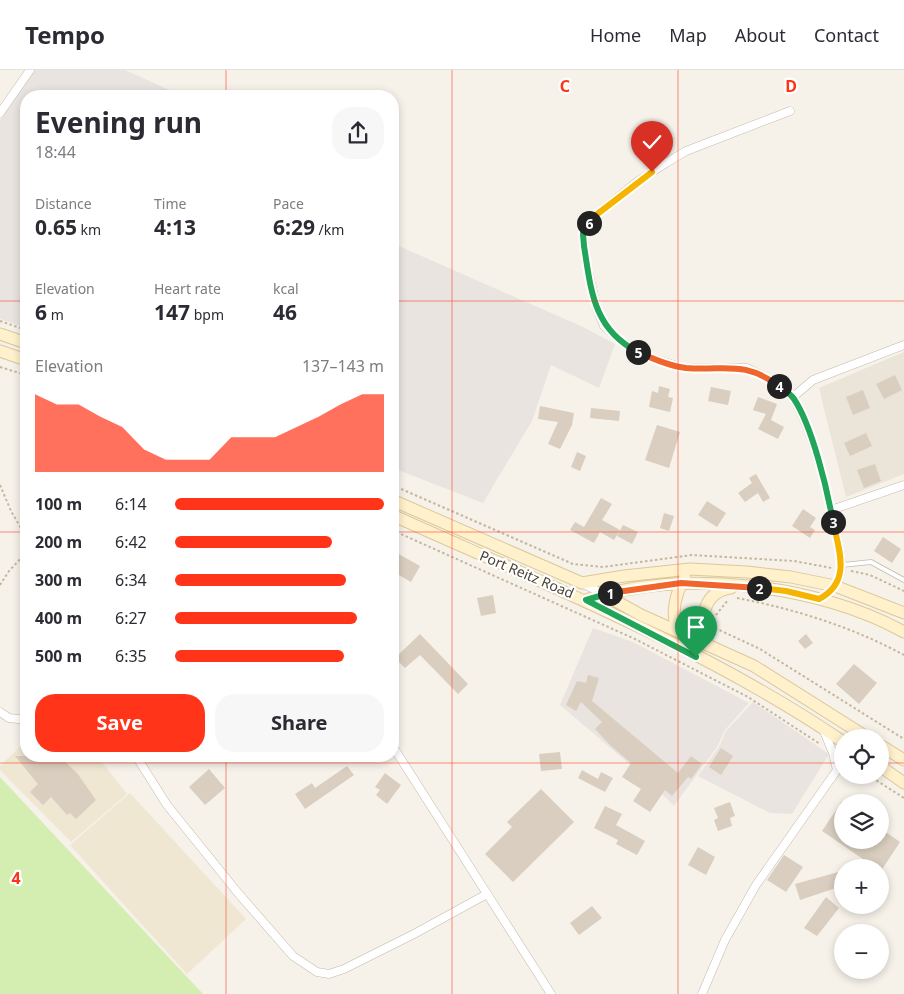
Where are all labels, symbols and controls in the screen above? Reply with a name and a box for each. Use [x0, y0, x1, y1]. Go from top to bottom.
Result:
text: Tempo [25, 18, 105, 51]
text: Home [590, 23, 641, 47]
text: Map [669, 23, 707, 47]
text: About [735, 23, 786, 47]
text: Contact [814, 23, 879, 47]
text: C [560, 75, 570, 97]
text: D [785, 75, 797, 97]
text: Evening run [35, 103, 202, 141]
button: share [332, 107, 384, 159]
pin [631, 121, 673, 172]
icon: check [638, 128, 666, 156]
text: 18:44 [35, 141, 76, 163]
text: Distance [35, 194, 92, 213]
text: Time [154, 194, 186, 213]
text: Pace [273, 194, 304, 213]
pin: 6 [576, 210, 602, 236]
text: 0.65 [35, 213, 77, 241]
text: 4:13 [154, 213, 196, 241]
text: 6:29 [273, 213, 315, 241]
text: 6 [585, 214, 594, 233]
text: km [77, 220, 101, 239]
text: /km [315, 220, 344, 239]
text: Elevation [35, 279, 95, 298]
text: Heart rate [154, 279, 221, 298]
text: kcal [273, 279, 299, 298]
text: 6 [35, 298, 47, 326]
text: 147 [154, 298, 190, 326]
text: 46 [273, 298, 297, 326]
text: m [47, 305, 64, 324]
text: bpm [190, 305, 224, 324]
pin: 5 [626, 340, 650, 364]
text: 5 [634, 343, 643, 362]
text: Elevation [35, 355, 103, 377]
text: 137–143 m [302, 355, 384, 377]
pin: 4 [766, 374, 792, 398]
text: 4 [775, 377, 784, 396]
text: 100 m [35, 493, 82, 515]
text: 6:14 [115, 493, 147, 515]
pin: 3 [820, 510, 846, 534]
text: 3 [829, 513, 838, 532]
text: 200 m [35, 531, 82, 553]
text: 6:42 [115, 531, 147, 553]
street label: Port Reitz Road [477, 546, 577, 602]
text: 300 m [35, 569, 82, 591]
text: 6:34 [115, 569, 147, 591]
pin: 2 [746, 576, 772, 600]
text: 2 [755, 579, 764, 598]
pin: 1 [598, 580, 622, 606]
text: 1 [606, 584, 615, 603]
pin [675, 606, 717, 657]
text: 400 m [35, 607, 82, 629]
text: 6:27 [115, 607, 147, 629]
icon: arrive [682, 613, 710, 641]
text: 500 m [35, 645, 82, 667]
text: 6:35 [115, 645, 147, 667]
button: Save [35, 694, 205, 752]
button: Share [215, 694, 384, 752]
map controls [834, 729, 889, 979]
button: locate [834, 729, 889, 784]
button: layers [834, 794, 889, 849]
button: + [834, 859, 889, 914]
text: 4 [11, 867, 21, 889]
button: − [834, 924, 889, 979]

